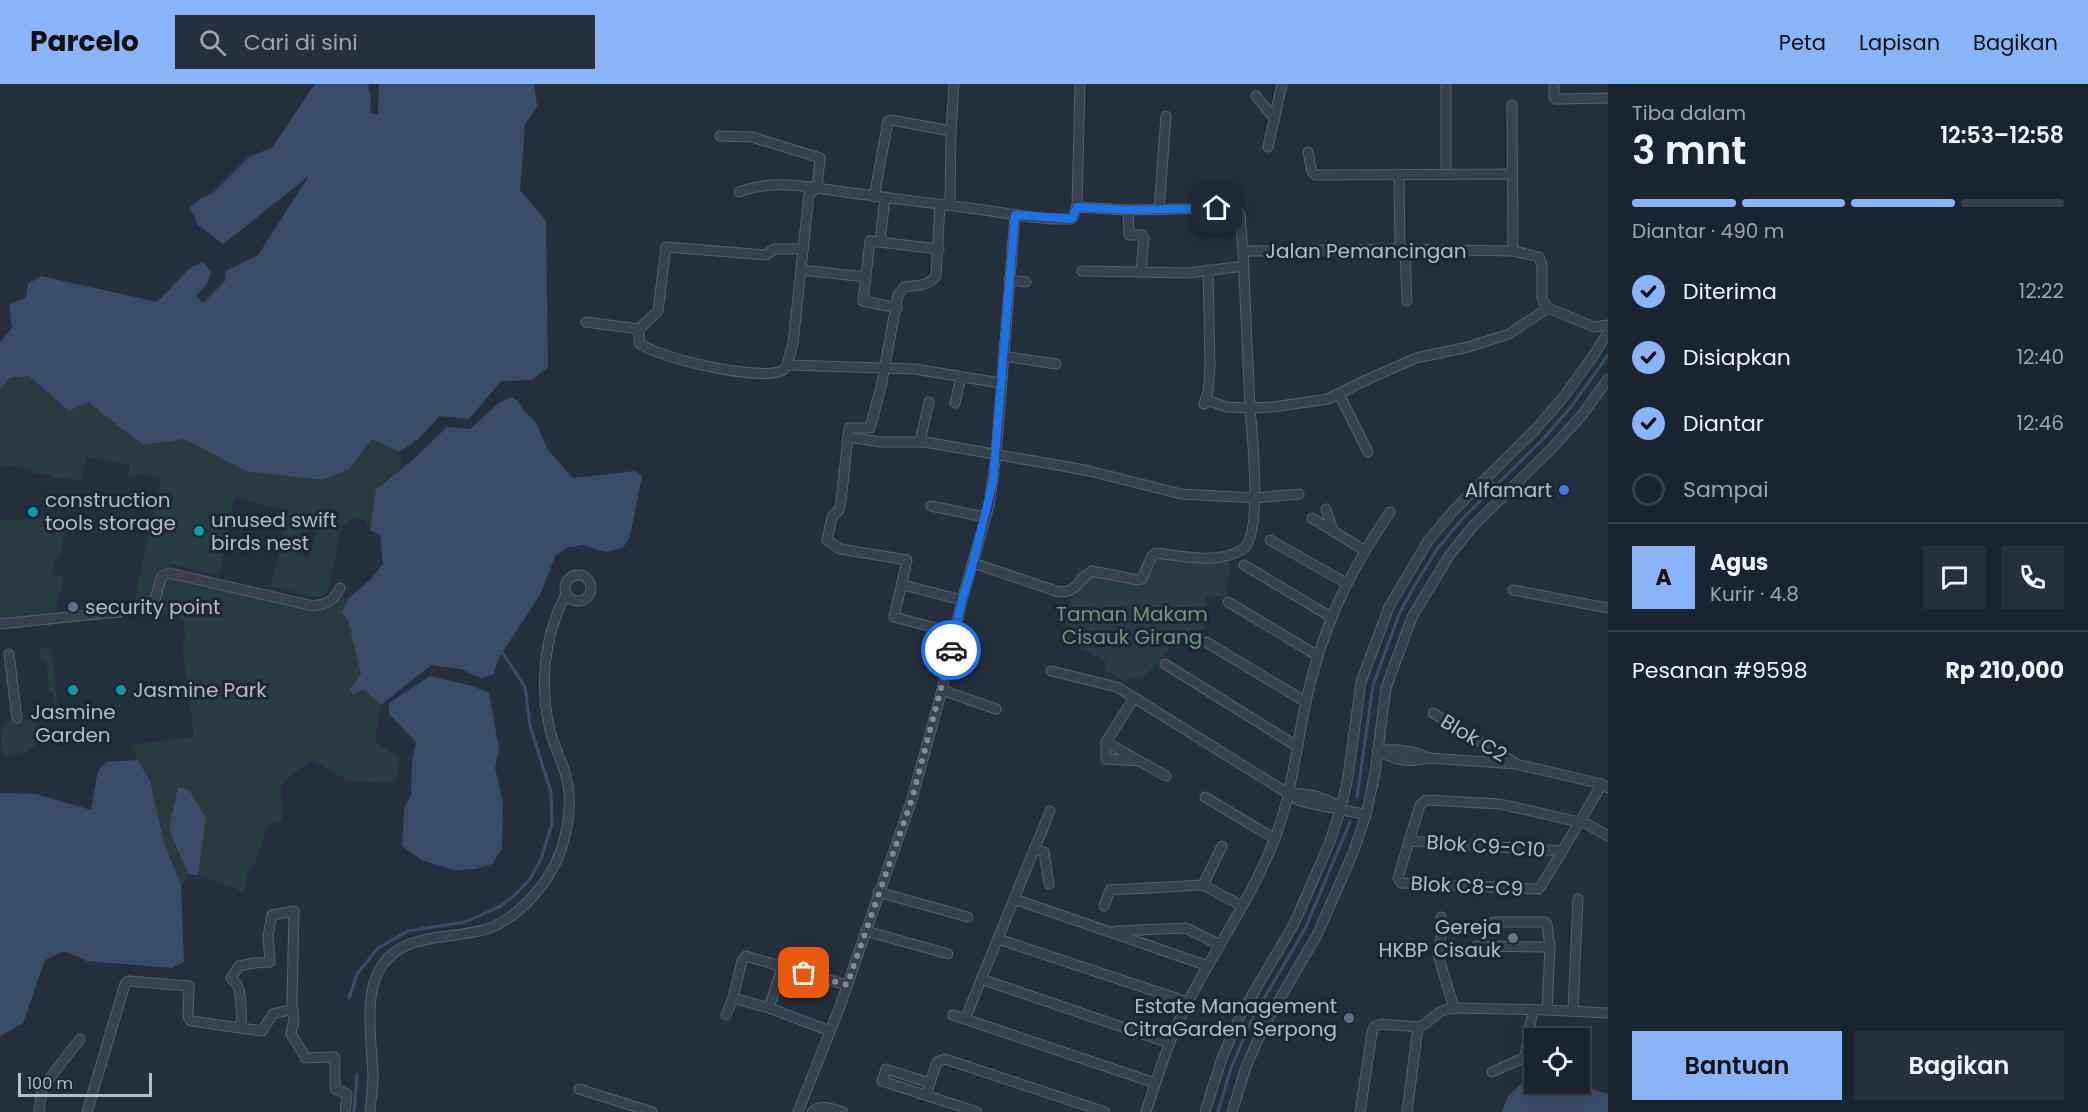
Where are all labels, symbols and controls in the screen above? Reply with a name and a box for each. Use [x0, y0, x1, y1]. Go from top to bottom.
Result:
search box [175, 15, 595, 69]
text: Parcelo [30, 22, 139, 61]
icon: search [196, 26, 229, 59]
text: Cari di sini [244, 27, 358, 58]
text: Peta [1779, 28, 1826, 57]
text: Lapisan [1859, 28, 1940, 57]
text: Bagikan [1973, 28, 2058, 57]
text: Tiba dalam [1632, 99, 1746, 127]
text: 12:53–12:58 [1940, 120, 2064, 151]
text: 3 mnt [1632, 123, 1746, 178]
pin [1191, 182, 1242, 233]
icon: home [1200, 191, 1233, 224]
text: Diantar · 490 m [1632, 217, 1784, 245]
street label: Jalan Pemancingan [1265, 237, 1467, 265]
icon: check [1632, 275, 1665, 308]
text: Diterima [1683, 276, 1777, 307]
text: 12:22 [2019, 277, 2064, 305]
icon: check [1632, 341, 1665, 374]
text: Disiapkan [1683, 342, 1791, 373]
text: 12:40 [2017, 343, 2064, 371]
icon: check [1632, 407, 1665, 440]
text: Diantar [1683, 408, 1764, 439]
text: 12:46 [2017, 409, 2064, 437]
text: Sampai [1683, 474, 1769, 505]
place label: Alfamart [1465, 476, 1552, 504]
marker: Alfamart [1557, 483, 1571, 497]
place label: construction tools storage [45, 486, 176, 537]
marker: construction tools storage [26, 505, 40, 519]
place label: unused swift birds nest [211, 506, 337, 557]
marker: unused swift birds nest [192, 524, 206, 538]
button: chat [1923, 546, 1986, 609]
button: phone [2001, 546, 2064, 609]
text: Agus [1710, 547, 1768, 578]
text: A [1655, 562, 1672, 593]
text: Kurir · 4.8 [1710, 580, 1799, 608]
place label: security point [85, 593, 220, 621]
marker: security point [66, 600, 80, 614]
park label: Taman Makam Cisauk Girang [1056, 600, 1208, 651]
courier [921, 620, 981, 680]
icon: car [935, 634, 968, 667]
text: Pesanan #9598 [1632, 655, 1808, 686]
text: Rp 210,000 [1946, 655, 2064, 686]
place label: Jasmine Park [133, 676, 267, 704]
marker: Jasmine Garden [66, 683, 80, 697]
marker: Jasmine Park [114, 683, 128, 697]
place label: Jasmine Garden [30, 698, 116, 749]
street label: Blok C2 [1436, 707, 1512, 769]
street label: Blok C9-C10 [1426, 828, 1546, 864]
street label: Blok C8-C9 [1410, 869, 1524, 903]
place label: Gereja HKBP Cisauk [1379, 913, 1502, 964]
marker: Gereja HKBP Cisauk [1506, 931, 1520, 945]
pin [778, 947, 829, 998]
icon: bag [787, 956, 820, 989]
place label: Estate Management CitraGarden Serpong [1124, 992, 1337, 1043]
marker: Estate Management CitraGarden Serpong [1342, 1011, 1356, 1025]
map controls [1524, 1028, 1590, 1094]
button: locate [1524, 1028, 1590, 1094]
button: Bantuan [1632, 1031, 1842, 1100]
button: Bagikan [1854, 1031, 2064, 1100]
scale bar [18, 1070, 152, 1098]
text: 100 m [27, 1072, 73, 1095]

